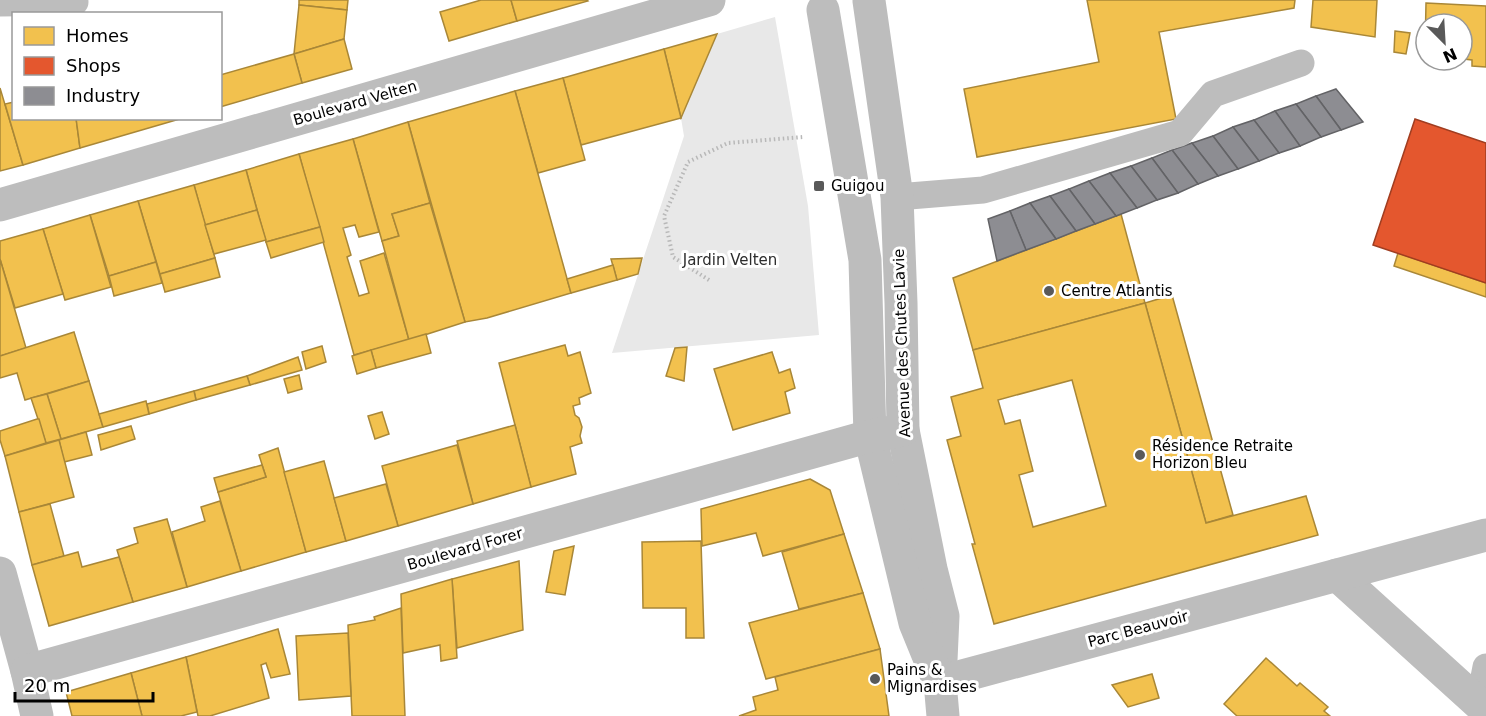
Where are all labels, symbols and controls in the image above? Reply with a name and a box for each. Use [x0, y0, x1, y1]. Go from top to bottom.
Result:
legend [12, 12, 222, 120]
north arrow [1414, 12, 1474, 72]
text: Homes [66, 25, 129, 46]
text: N [1440, 44, 1460, 67]
text: Shops [66, 55, 121, 76]
street label: Boulevard Velten [291, 77, 419, 129]
text: Industry [66, 85, 140, 106]
place label: Guigou [831, 177, 885, 195]
marker: Guigou [812, 179, 826, 193]
street label: Avenue des Chutes Lavie [890, 248, 914, 438]
park label: Jardin Velten [682, 251, 777, 269]
place label: Centre Atlantis [1061, 282, 1173, 300]
marker: Centre Atlantis [1042, 284, 1056, 298]
place label: Résidence Retraite Horizon Bleu [1152, 437, 1293, 472]
marker: Résidence Retraite Horizon Bleu [1133, 448, 1147, 462]
street label: Boulevard Forer [405, 524, 526, 574]
street label: Parc Beauvoir [1086, 607, 1191, 651]
place label: Pains & Mignardises [887, 661, 977, 696]
scale bar [15, 665, 153, 703]
marker: Pains & Mignardises [868, 672, 882, 686]
text: 20 m [24, 675, 70, 696]

